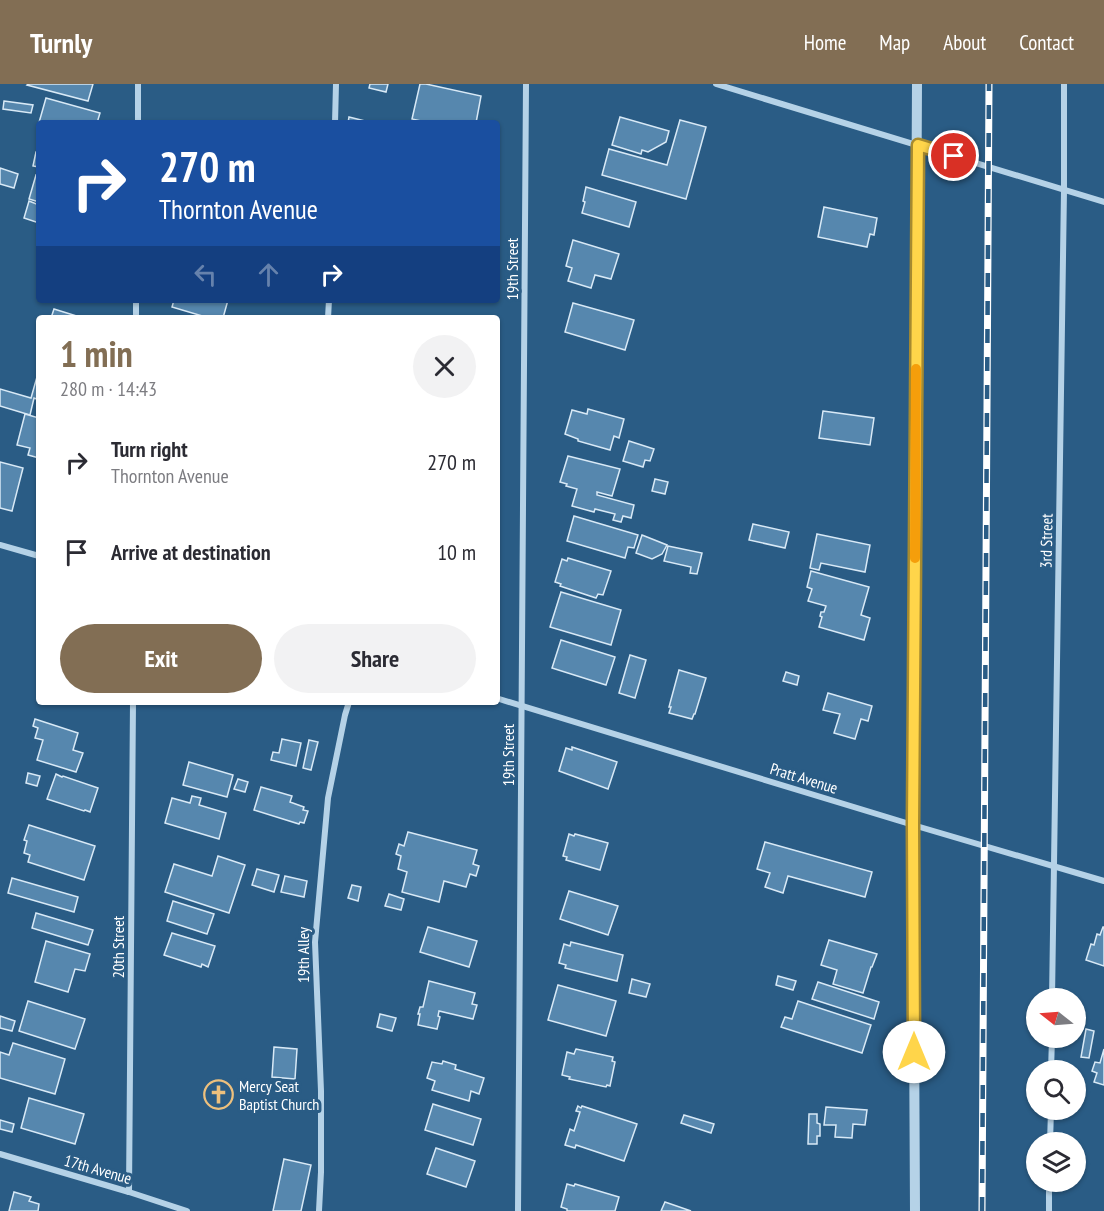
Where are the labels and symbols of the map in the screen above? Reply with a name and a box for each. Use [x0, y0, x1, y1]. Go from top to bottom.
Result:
pin [928, 130, 979, 181]
street label: 19th Street [502, 237, 522, 300]
street label: 3rd Street [1036, 513, 1056, 569]
street label: 19th Street [498, 723, 518, 786]
street label: Pratt Avenue [768, 758, 840, 798]
street label: 20th Street [108, 915, 128, 978]
street label: 19th Alley [293, 927, 313, 983]
north arrow [1026, 988, 1086, 1048]
position arrow [882, 1020, 946, 1084]
place label: Mercy Seat Baptist Church [239, 1076, 319, 1114]
church icon: Mercy Seat Baptist Church [202, 1079, 234, 1111]
street label: 17th Avenue [62, 1150, 134, 1188]

